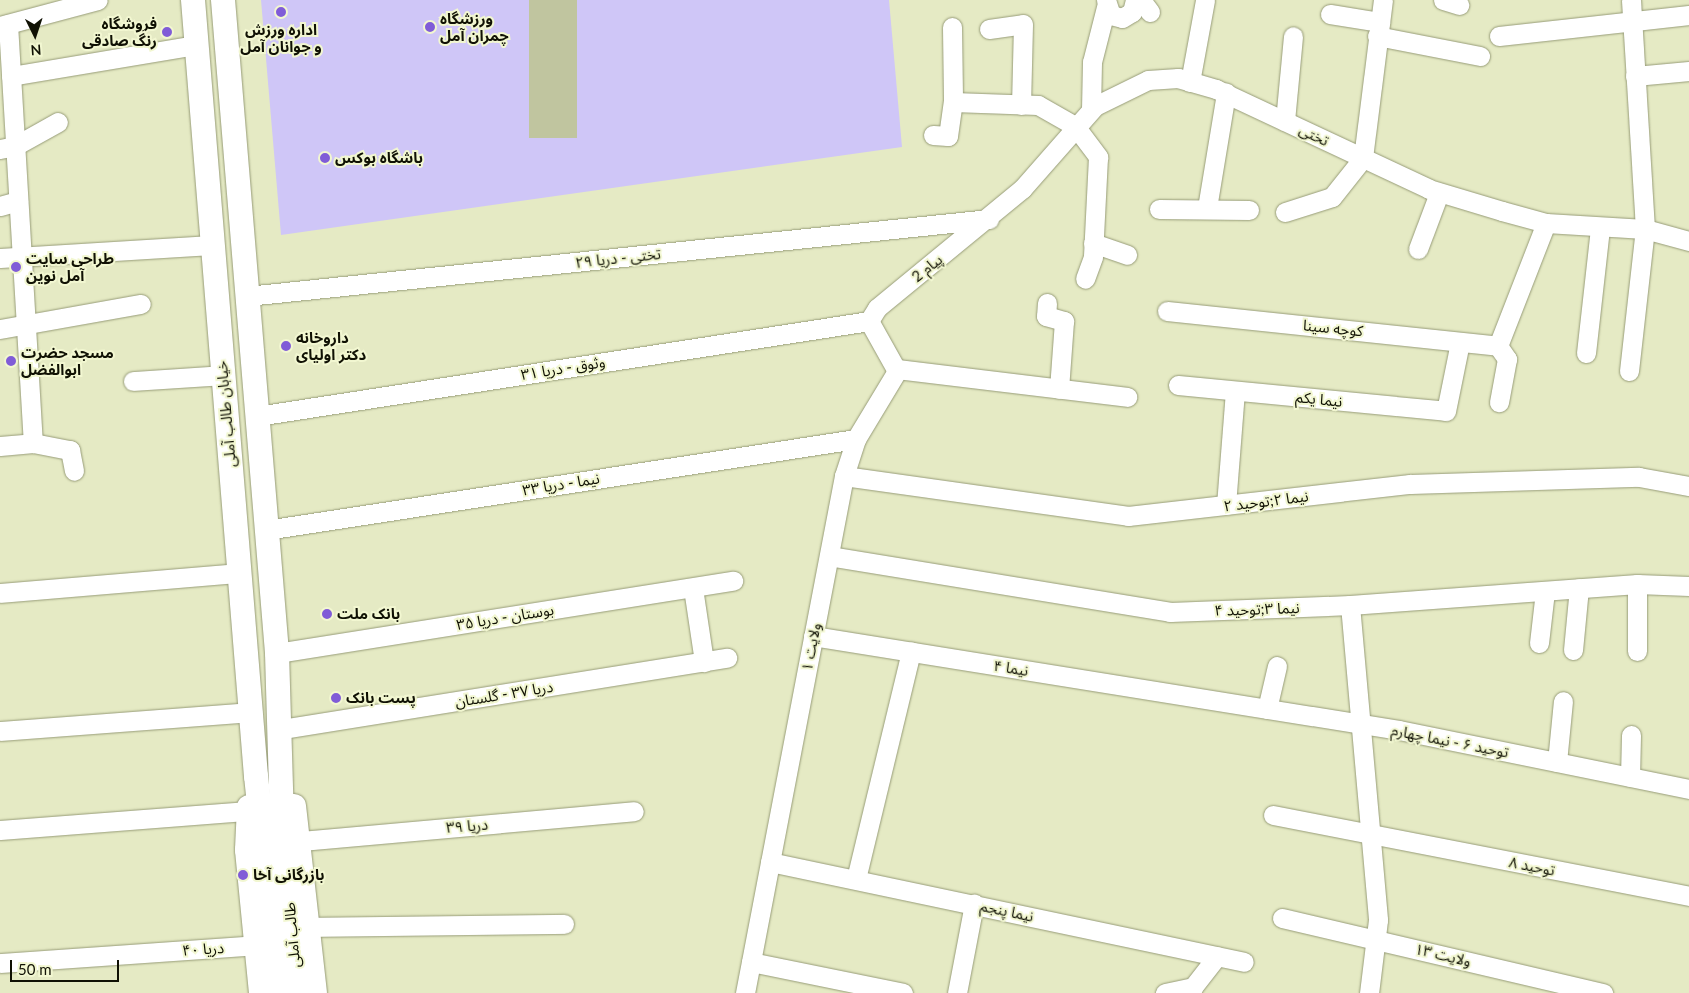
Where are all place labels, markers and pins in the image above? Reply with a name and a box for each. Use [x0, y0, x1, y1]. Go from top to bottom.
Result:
marker: اداره ورزش و جوانان آمل [275, 6, 287, 18]
place label: ورزشگاه چمران آمل [440, 9, 509, 44]
place label: فروشگاه رنگ صادقی [82, 14, 157, 49]
place label: اداره ورزش و جوانان آمل [240, 20, 322, 55]
marker: ورزشگاه چمران آمل [424, 21, 436, 33]
marker: فروشگاه رنگ صادقی [161, 26, 173, 38]
place label: باشگاه‌ بوکس [335, 149, 423, 167]
marker: باشگاه‌ بوکس [319, 152, 331, 164]
place label: طراحی سایت آمل نوین [26, 249, 114, 284]
marker: طراحی سایت آمل نوین [10, 261, 22, 273]
place label: داروخانه دکتر اولیای [296, 328, 366, 363]
marker: داروخانه دکتر اولیای [280, 340, 292, 352]
place label: مسجد حضرت ابوالفضل [21, 343, 114, 378]
marker: مسجد حضرت ابوالفضل [5, 355, 17, 367]
place label: بانک ملت [337, 605, 400, 623]
marker: بانک ملت [321, 608, 333, 620]
place label: پست بانک [346, 689, 416, 707]
marker: پست بانک [330, 692, 342, 704]
place label: بازرگانی آخا [253, 866, 324, 884]
marker: بازرگانی آخا [237, 869, 249, 881]

